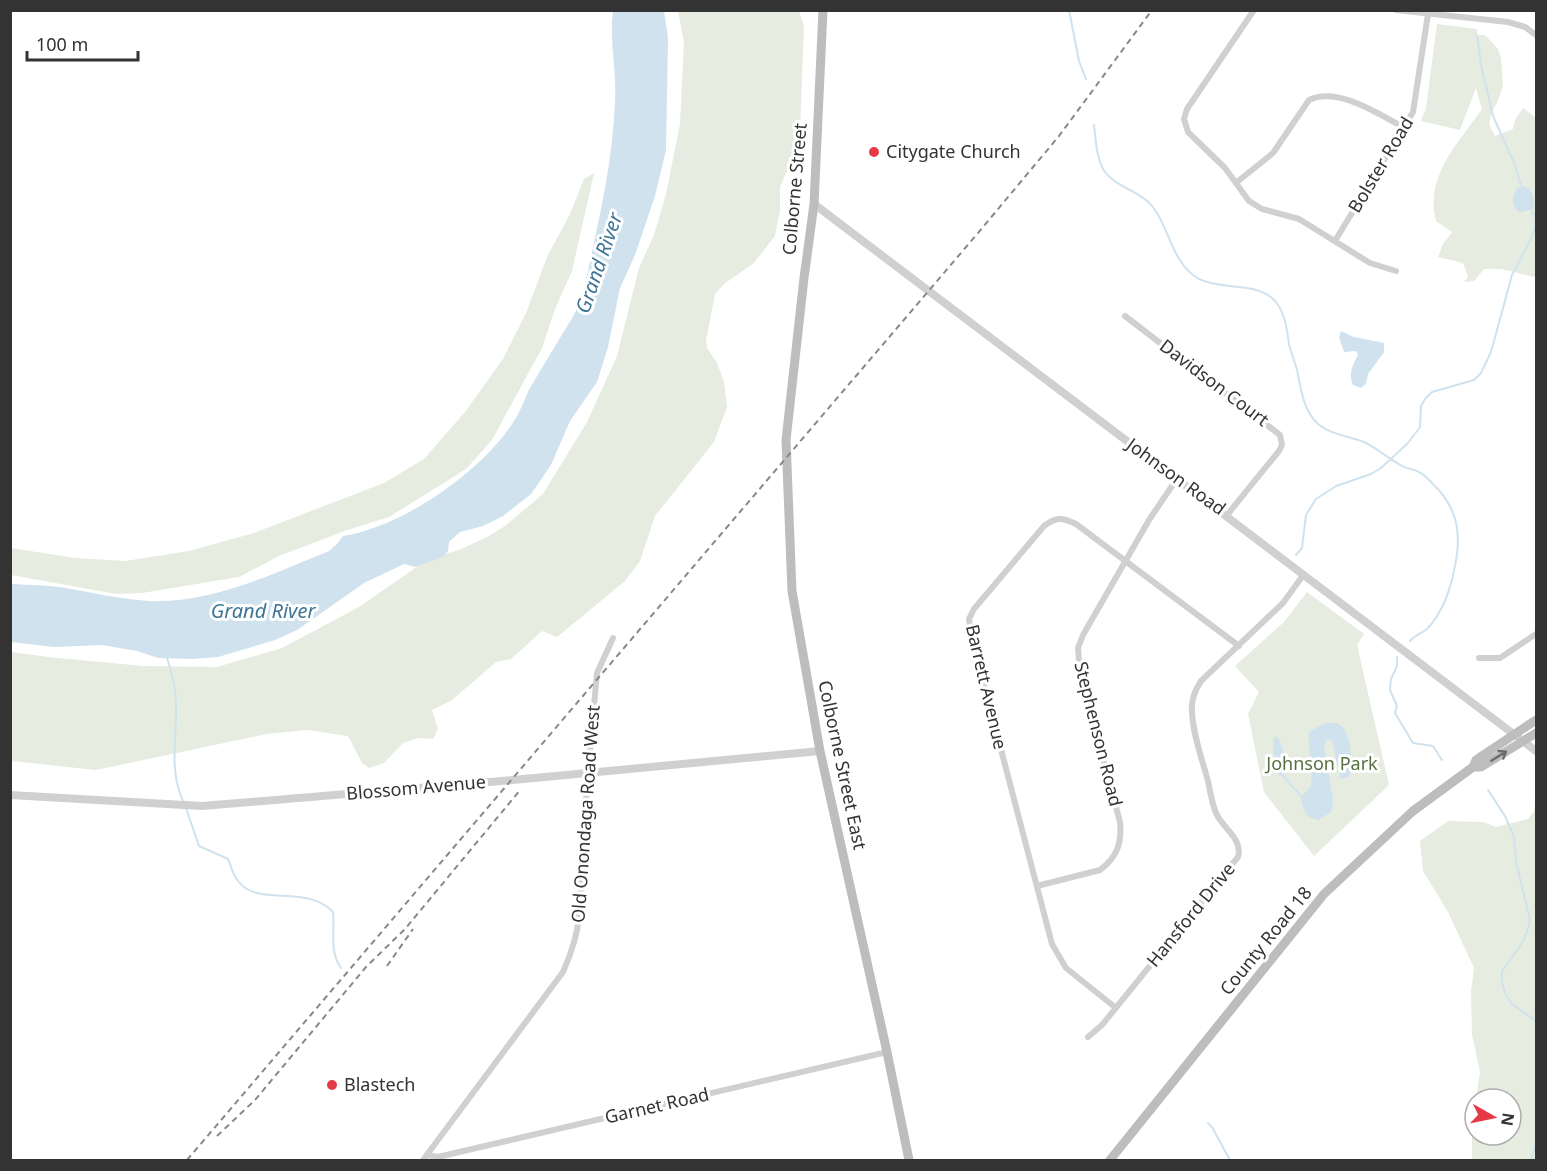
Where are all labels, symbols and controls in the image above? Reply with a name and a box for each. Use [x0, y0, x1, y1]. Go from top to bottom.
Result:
scale bar [27, 24, 138, 62]
text: 100 m [36, 32, 88, 56]
street label: Bolster Road [1342, 112, 1418, 217]
street label: Colborne Street [776, 121, 812, 256]
place label: Citygate Church [886, 139, 1021, 163]
marker: Citygate Church [867, 145, 881, 159]
water label: Grand River [569, 208, 629, 317]
street label: Davidson Court [1155, 333, 1274, 431]
street label: Johnson Road [1121, 431, 1231, 520]
water label: Grand River [211, 597, 316, 624]
street label: Barrett Avenue [961, 622, 1013, 752]
street label: Stephenson Road [1069, 659, 1129, 809]
street label: Colborne Street East [813, 678, 873, 852]
street label: Old Onondaga Road West [565, 704, 605, 924]
one-way arrow [1490, 750, 1507, 762]
park label: Johnson Park [1264, 751, 1378, 775]
street label: Blossom Avenue [345, 769, 487, 805]
street label: Hansford Drive [1141, 857, 1240, 972]
street label: County Road 18 [1214, 881, 1317, 1000]
place label: Blastech [344, 1072, 415, 1096]
marker: Blastech [325, 1078, 339, 1092]
street label: Garnet Road [602, 1081, 711, 1129]
north arrow [1463, 1087, 1523, 1147]
text: N [1496, 1111, 1520, 1127]

